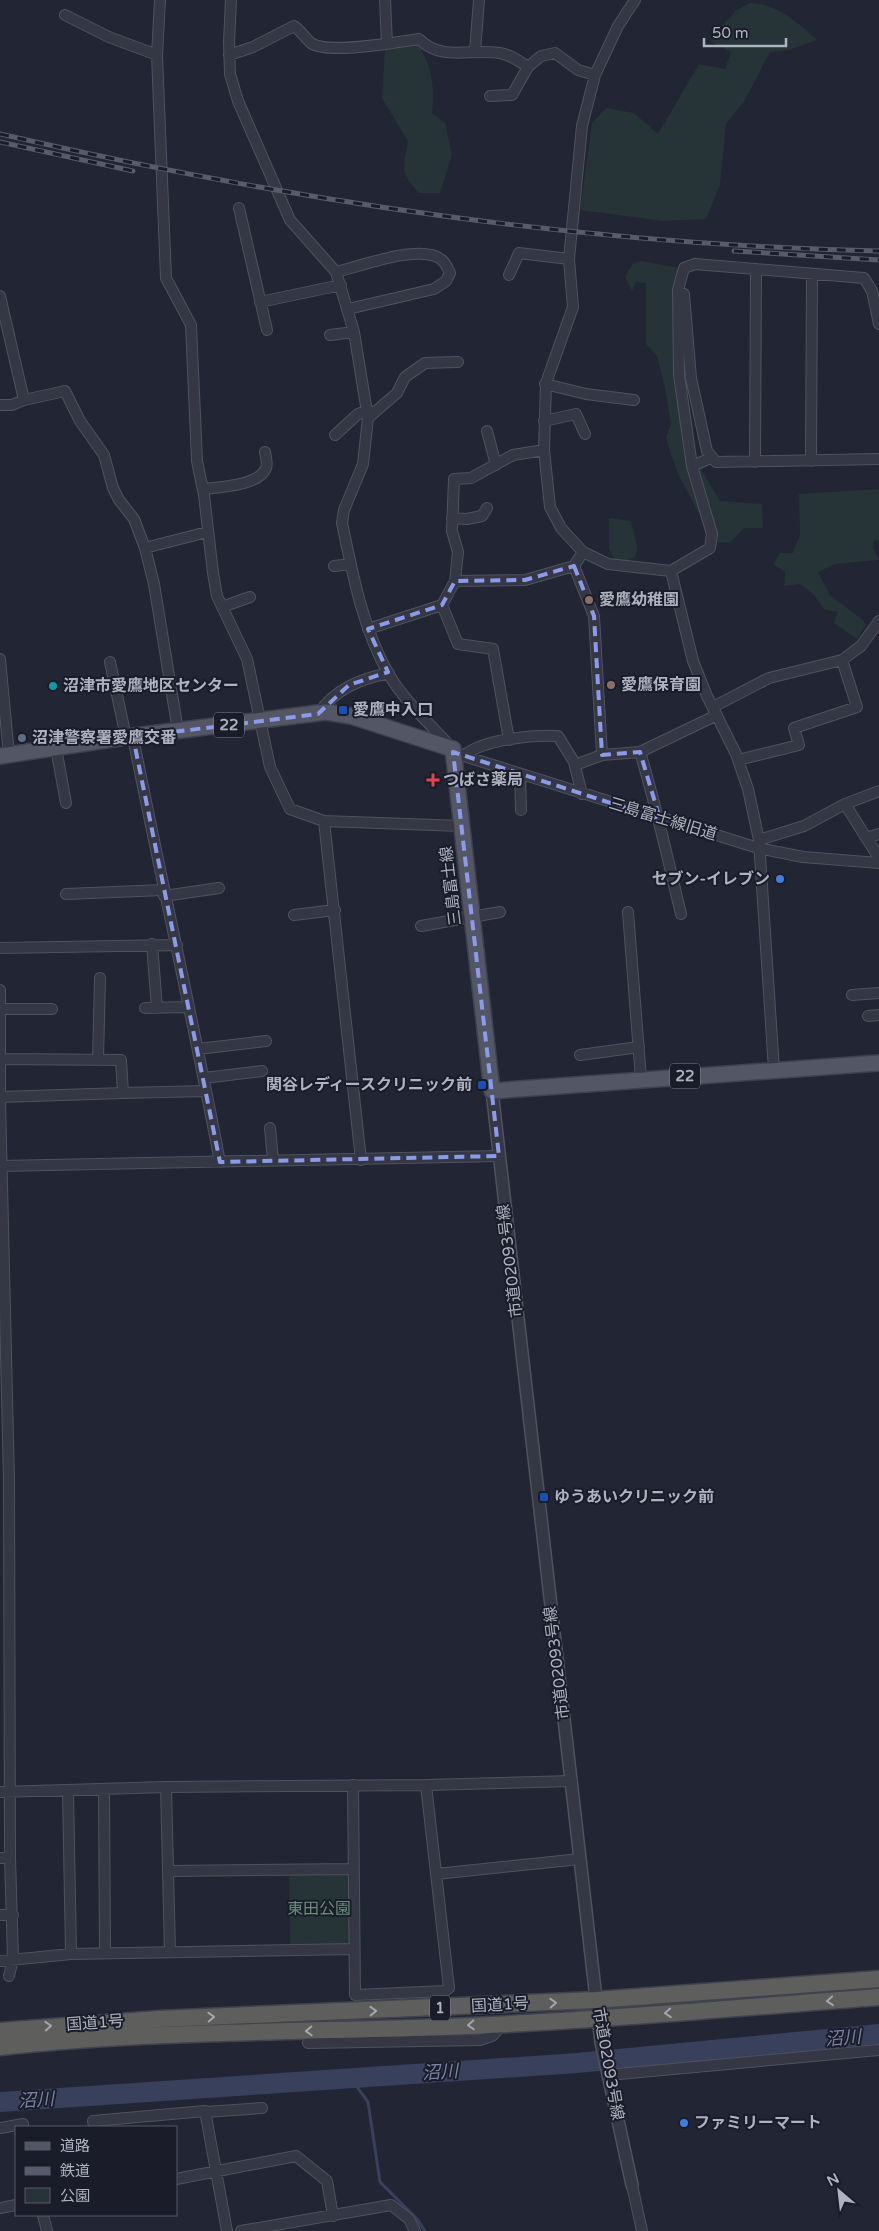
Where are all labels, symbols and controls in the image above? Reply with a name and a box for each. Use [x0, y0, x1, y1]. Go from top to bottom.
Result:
scale bar [704, 15, 786, 47]
text: 50 m [712, 24, 749, 42]
place label: 愛鷹幼稚園 [599, 590, 679, 610]
marker: 愛鷹幼稚園 [583, 594, 595, 606]
place label: 愛鷹保育園 [621, 675, 701, 695]
place label: 沼津市愛鷹地区センター [63, 676, 239, 696]
marker: 愛鷹保育園 [605, 679, 617, 691]
marker: 沼津市愛鷹地区センター [47, 680, 59, 692]
place label: 愛鷹中入口 [353, 700, 433, 720]
marker: 愛鷹中入口 [337, 704, 349, 716]
road number: 22 [214, 712, 244, 738]
place label: 沼津警察署愛鷹交番 [32, 728, 176, 748]
marker: 沼津警察署愛鷹交番 [16, 732, 28, 744]
place label: つばさ薬局 [443, 770, 523, 790]
marker: つばさ薬局 [427, 774, 439, 786]
street label: 三島富士線旧道 [607, 793, 719, 845]
street label: 三島富士線 [436, 845, 466, 927]
place label: セブン-イレブン [651, 869, 770, 889]
marker: セブン-イレブン [774, 873, 786, 885]
road number: 22 [670, 1064, 700, 1088]
place label: 関谷レディースクリニック前 [266, 1075, 472, 1095]
marker: 関谷レディースクリニック前 [476, 1079, 488, 1091]
street label: 市道02093号線 [493, 1203, 527, 1319]
place label: ゆうあいクリニック前 [554, 1487, 714, 1507]
marker: ゆうあいクリニック前 [538, 1491, 550, 1503]
street label: 市道02093号線 [540, 1605, 574, 1721]
park label: 東田公園 [287, 1899, 351, 1919]
street label: 国道1号 [470, 1993, 530, 2017]
one-way arrow [826, 1995, 834, 2006]
road number: 1 [430, 1996, 450, 2020]
one-way arrow [549, 1997, 557, 2008]
one-way arrow [369, 2005, 377, 2016]
street label: 市道02093号線 [588, 2006, 628, 2122]
one-way arrow [664, 2008, 672, 2019]
street label: 国道1号 [65, 2011, 125, 2035]
one-way arrow [207, 2012, 215, 2022]
one-way arrow [467, 2020, 475, 2031]
one-way arrow [45, 2021, 53, 2032]
water label: 沼川 [824, 2025, 864, 2051]
one-way arrow [305, 2026, 312, 2036]
water label: 沼川 [421, 2060, 461, 2084]
water label: 沼川 [17, 2088, 57, 2112]
place label: ファミリーマート [694, 2113, 822, 2133]
marker: ファミリーマート [678, 2117, 690, 2129]
legend [15, 2126, 178, 2216]
text: 道路 [60, 2137, 90, 2155]
text: 鉄道 [60, 2162, 90, 2180]
north arrow [814, 2166, 864, 2216]
text: N [824, 2170, 842, 2190]
text: 公園 [60, 2187, 90, 2205]

